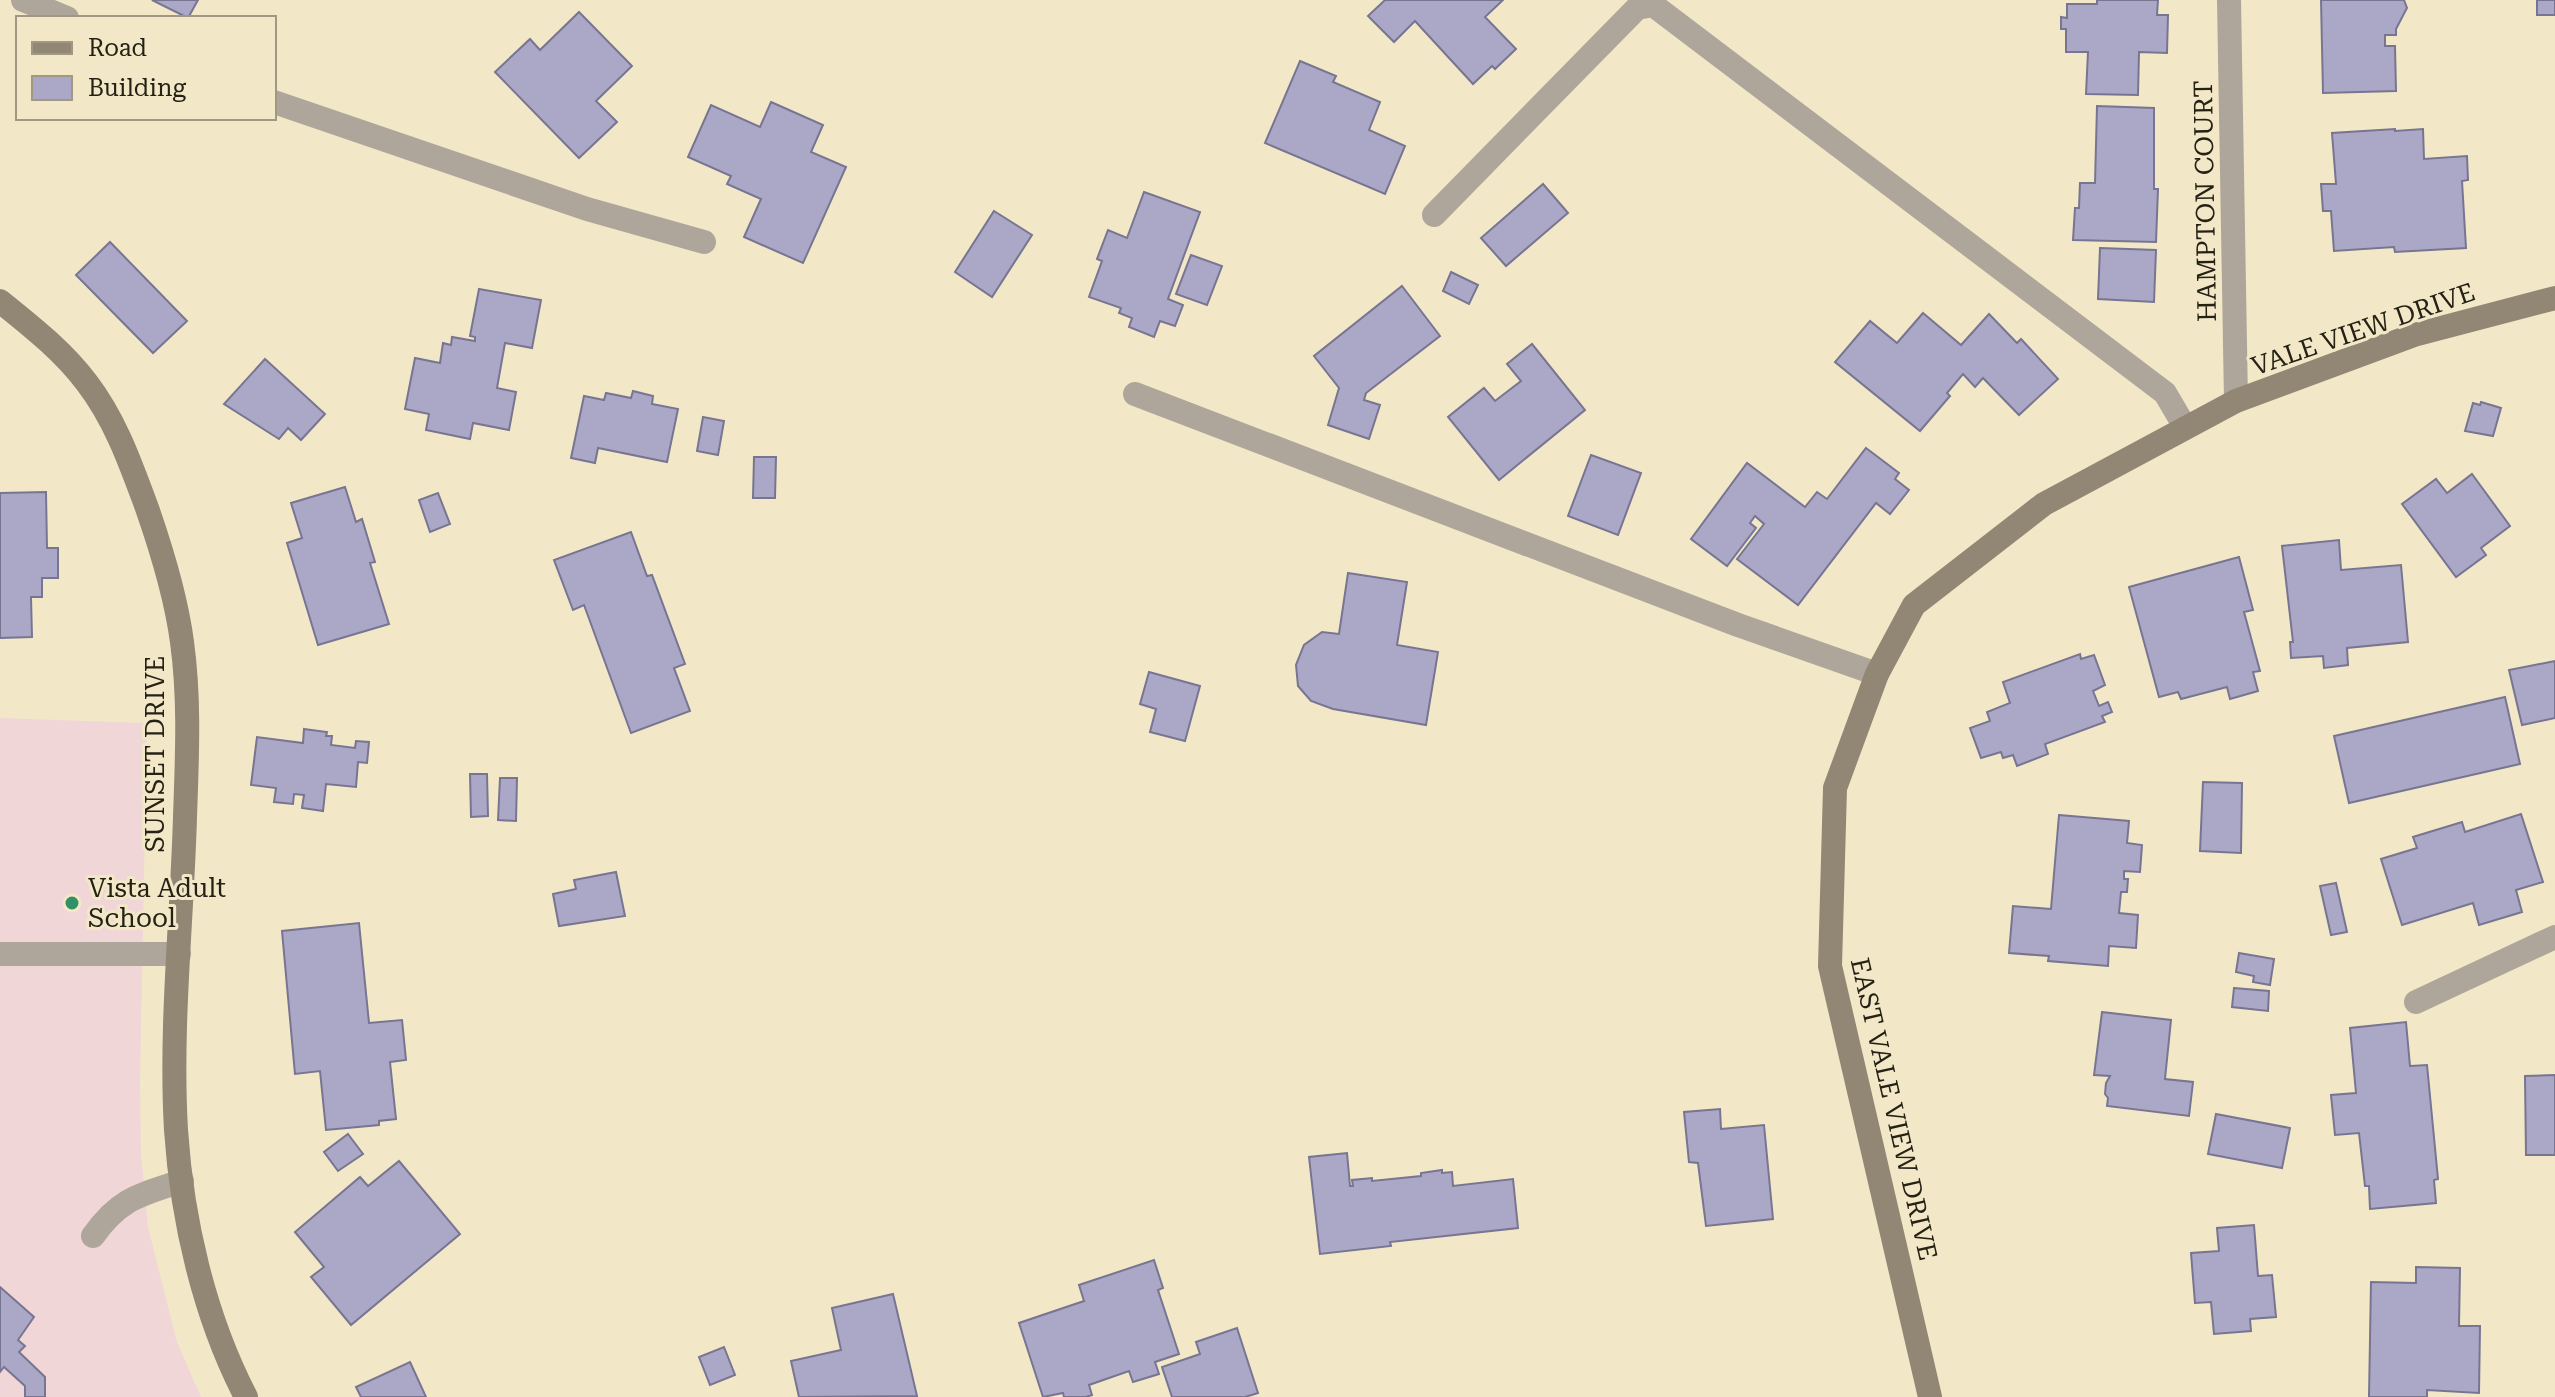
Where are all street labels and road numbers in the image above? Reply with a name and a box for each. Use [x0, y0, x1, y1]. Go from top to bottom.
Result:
street label: HAMPTON COURT [2188, 80, 2222, 322]
street label: VALE VIEW DRIVE [2247, 277, 2479, 381]
street label: SUNSET DRIVE [140, 656, 170, 852]
street label: EAST VALE VIEW DRIVE [1845, 955, 1943, 1263]

